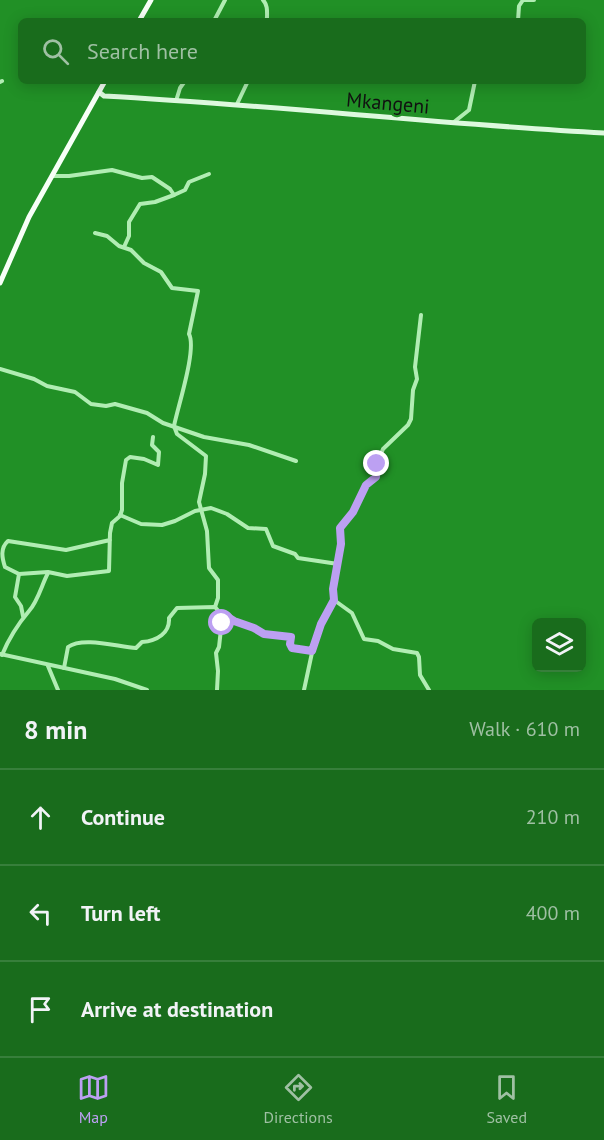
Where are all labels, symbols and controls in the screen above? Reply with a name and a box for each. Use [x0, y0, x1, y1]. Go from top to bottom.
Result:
search box [18, 18, 586, 84]
icon: search [39, 35, 72, 68]
text: Search here [87, 37, 198, 65]
street label: Mkangeni [345, 86, 431, 120]
route end [363, 450, 389, 476]
route start [208, 609, 234, 635]
map controls [532, 618, 586, 672]
button: layers [532, 618, 586, 672]
text: 8 min [24, 713, 87, 746]
text: Walk · 610 m [469, 716, 580, 742]
icon: ahead [24, 801, 57, 834]
text: Continue [81, 803, 165, 831]
text: 210 m [526, 804, 580, 830]
icon: left [24, 897, 57, 930]
text: Turn left [81, 899, 161, 927]
text: 400 m [526, 900, 580, 926]
icon: arrive [24, 993, 57, 1026]
text: Arrive at destination [81, 995, 273, 1023]
tab: Map [77, 1071, 110, 1127]
tab: Directions [264, 1071, 333, 1127]
tab: Saved [486, 1071, 527, 1127]

